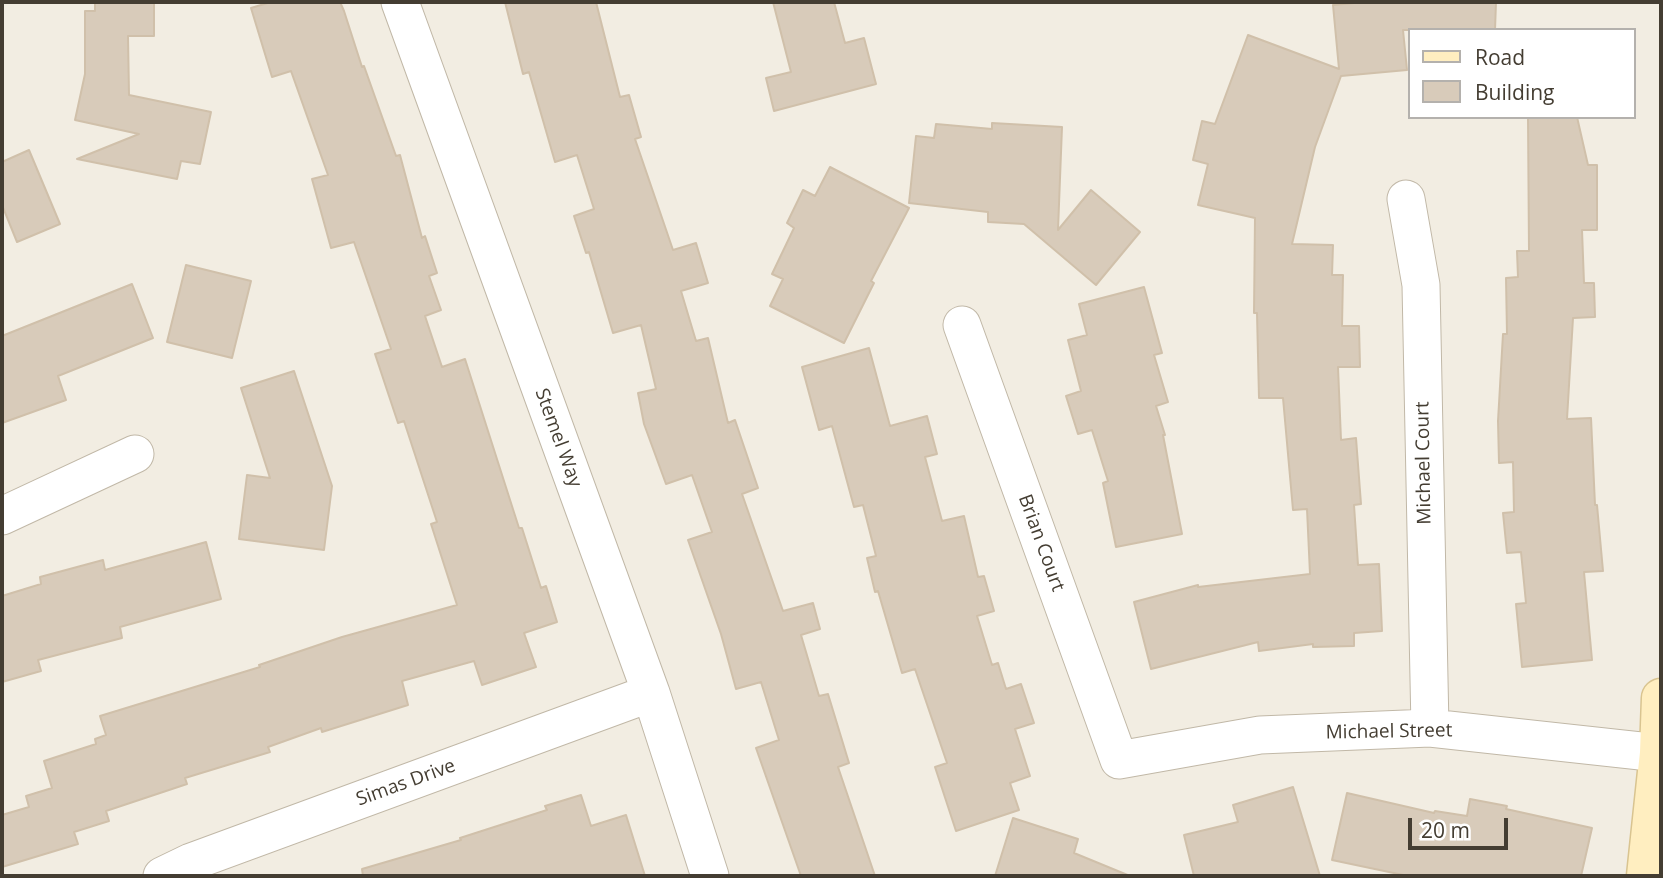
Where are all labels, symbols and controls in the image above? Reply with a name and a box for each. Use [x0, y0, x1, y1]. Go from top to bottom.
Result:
legend [1408, 28, 1635, 119]
text: Road [1475, 43, 1525, 71]
text: Building [1475, 78, 1554, 106]
street label: Stemel Way [530, 385, 586, 491]
street label: Michael Court [1412, 401, 1436, 525]
street label: Brian Court [1013, 491, 1069, 595]
street label: Michael Street [1325, 719, 1453, 745]
street label: Simas Drive [353, 755, 459, 811]
scale bar [1411, 804, 1511, 848]
text: 20 m [1421, 816, 1470, 844]

